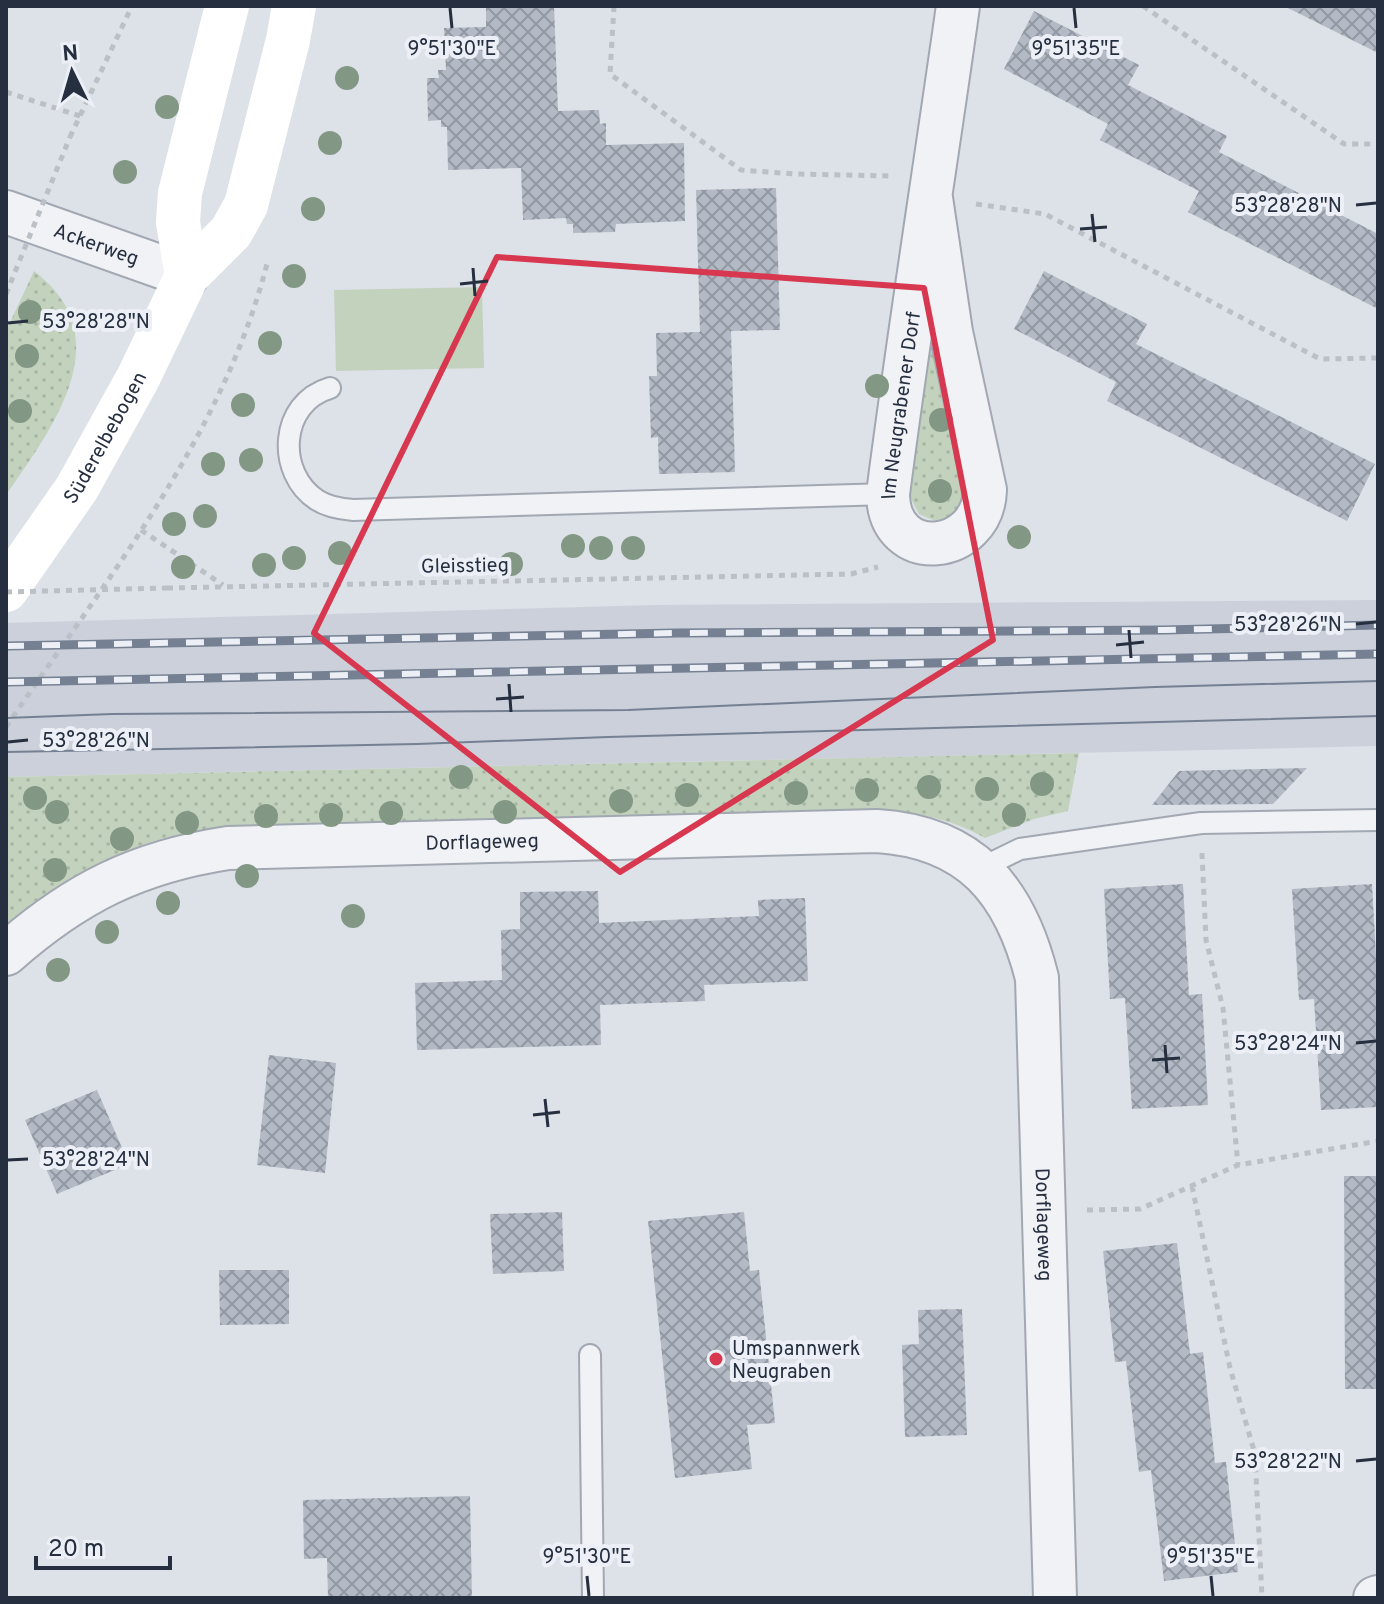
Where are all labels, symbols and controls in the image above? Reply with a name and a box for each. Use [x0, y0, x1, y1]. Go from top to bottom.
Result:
north arrow [32, 32, 112, 112]
text: 9°51'30"E [408, 37, 497, 63]
text: 9°51'35"E [1032, 37, 1120, 63]
text: N [61, 40, 80, 69]
text: 53°28'28"N [1234, 194, 1342, 220]
street label: Ackerweg [50, 219, 142, 273]
text: 53°28'28"N [42, 310, 150, 336]
street label: Im Neugrabener Dorf [877, 310, 928, 500]
street label: Süderelbebogen [59, 368, 154, 510]
street label: Gleisstieg [421, 553, 509, 581]
text: 53°28'26"N [1234, 613, 1342, 639]
text: 53°28'26"N [42, 729, 150, 755]
street label: Dorflageweg [425, 829, 539, 858]
text: 53°28'24"N [1234, 1032, 1342, 1058]
text: 53°28'24"N [42, 1148, 150, 1174]
street label: Dorflageweg [1028, 1168, 1057, 1282]
place label: Umspannwerk Neugraben [732, 1337, 860, 1386]
marker: Umspannwerk Neugraben [707, 1350, 725, 1368]
text: 53°28'22"N [1234, 1450, 1342, 1476]
scale bar [36, 1520, 170, 1570]
text: 20 m [48, 1535, 104, 1565]
text: 9°51'30"E [543, 1545, 632, 1571]
text: 9°51'35"E [1167, 1545, 1255, 1571]

